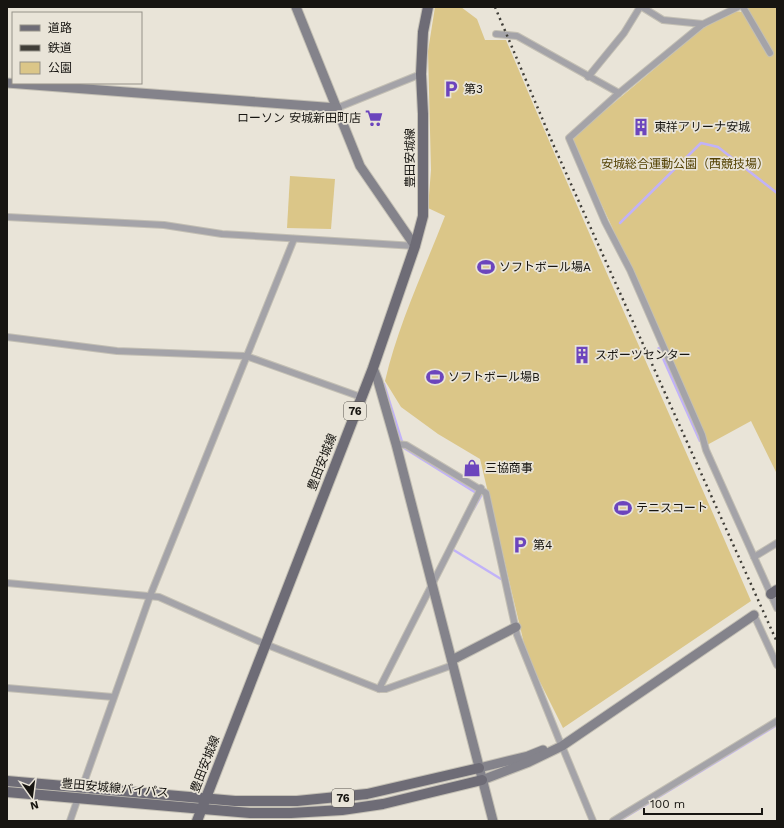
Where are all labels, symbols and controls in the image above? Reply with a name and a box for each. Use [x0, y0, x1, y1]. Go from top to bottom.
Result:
legend [12, 12, 142, 84]
text: 道路 [48, 21, 72, 35]
text: 鉄道 [48, 41, 72, 55]
text: 公園 [48, 61, 72, 75]
parking icon: 第3 [441, 79, 461, 99]
place label: 第3 [464, 82, 483, 96]
supermarket icon: ローソン 安城新田町店 [364, 108, 384, 128]
place label: ローソン 安城新田町店 [237, 111, 361, 125]
building icon: 東祥アリーナ安城 [631, 117, 651, 137]
place label: 東祥アリーナ安城 [654, 120, 750, 134]
street label: 豊田安城線 [403, 128, 417, 188]
park label: 安城総合運動公園（西競技場） [601, 157, 769, 171]
sports icon: ソフトボール場A [476, 257, 496, 277]
place label: ソフトボール場A [499, 260, 591, 274]
building icon: スポーツセンター [572, 345, 592, 365]
place label: スポーツセンター [595, 348, 691, 362]
sports icon: ソフトボール場B [425, 367, 445, 387]
place label: ソフトボール場B [448, 370, 540, 384]
road number: 76 [344, 402, 366, 420]
street label: 豊田安城線 [305, 431, 339, 493]
shop icon: 三協商事 [462, 458, 482, 478]
place label: 三協商事 [485, 461, 533, 475]
sports icon: テニスコート [613, 498, 633, 518]
place label: テニスコート [636, 501, 708, 515]
parking icon: 第4 [510, 535, 530, 555]
place label: 第4 [533, 538, 552, 552]
street label: 豊田安城線 [188, 733, 222, 795]
north arrow [12, 776, 52, 816]
street label: 豊田安城線バイパス [61, 776, 169, 800]
road number: 76 [332, 789, 354, 807]
scale bar [644, 790, 762, 816]
text: 100 m [650, 797, 685, 811]
text: N [29, 798, 40, 813]

